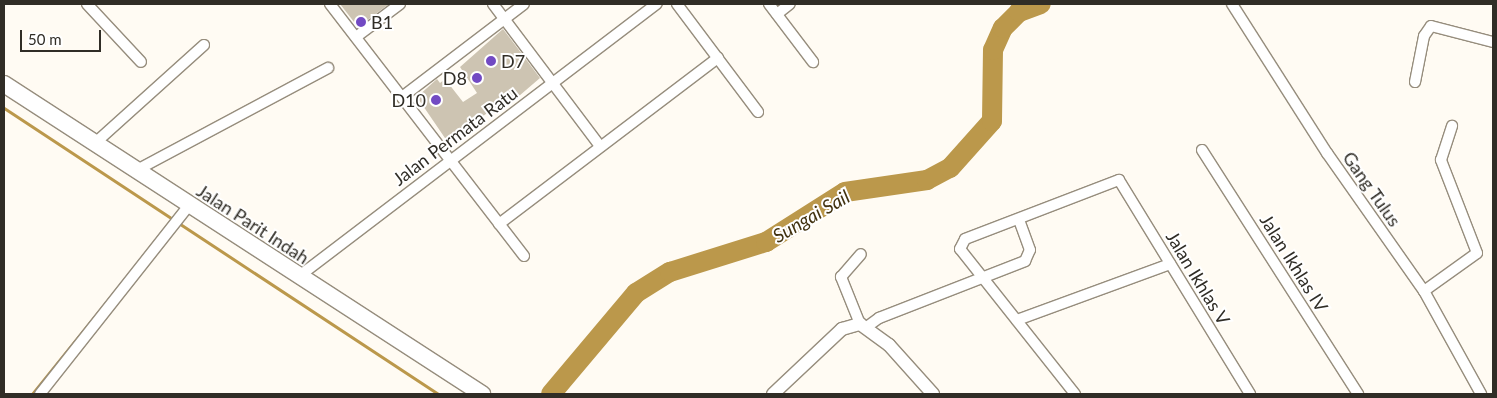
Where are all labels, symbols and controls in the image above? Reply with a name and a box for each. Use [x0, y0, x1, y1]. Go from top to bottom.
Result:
place label: B1 [371, 11, 393, 33]
marker: B1 [355, 16, 367, 28]
scale bar [22, 20, 104, 52]
text: 50 m [28, 30, 62, 48]
place label: D7 [501, 50, 525, 72]
marker: D7 [485, 55, 497, 67]
place label: D8 [443, 67, 467, 89]
marker: D8 [471, 72, 483, 84]
street label: Jalan Permata Ratu [388, 82, 522, 190]
place label: D10 [391, 89, 426, 111]
marker: D10 [430, 94, 442, 106]
street label: Gang Tulus [1338, 147, 1406, 231]
street label: Jalan Parit Indah [193, 180, 313, 268]
water label: Sungai Sail [768, 185, 854, 247]
street label: Jalan Ikhlas IV [1255, 210, 1333, 316]
street label: Jalan Ikhlas V [1161, 227, 1235, 329]

